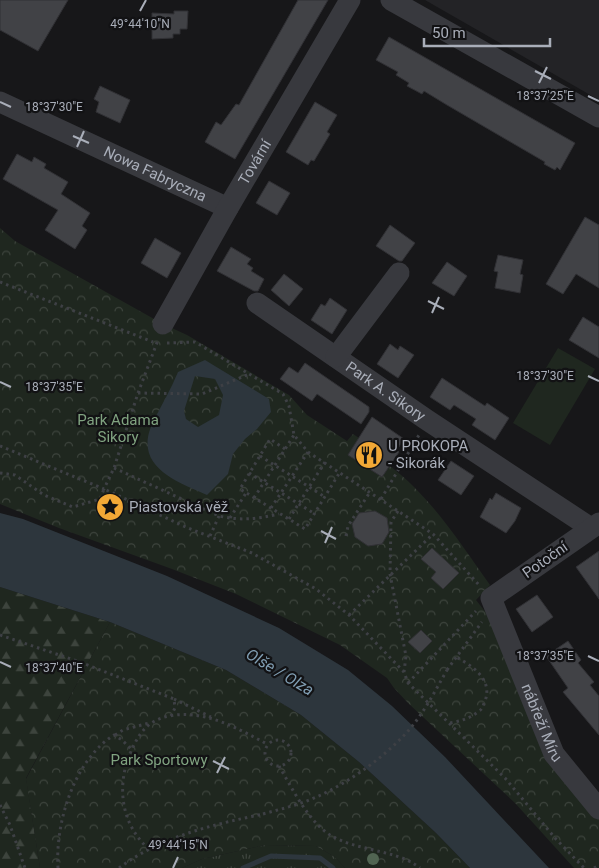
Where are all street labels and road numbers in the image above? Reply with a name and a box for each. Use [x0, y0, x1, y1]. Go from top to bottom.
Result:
street label: Tovární [235, 135, 276, 188]
street label: Nowa Fabryczna [101, 143, 209, 206]
street label: Park A. Sikory [342, 358, 429, 425]
street label: Potoční [519, 537, 572, 582]
street label: nábřeží Míru [517, 681, 566, 766]

